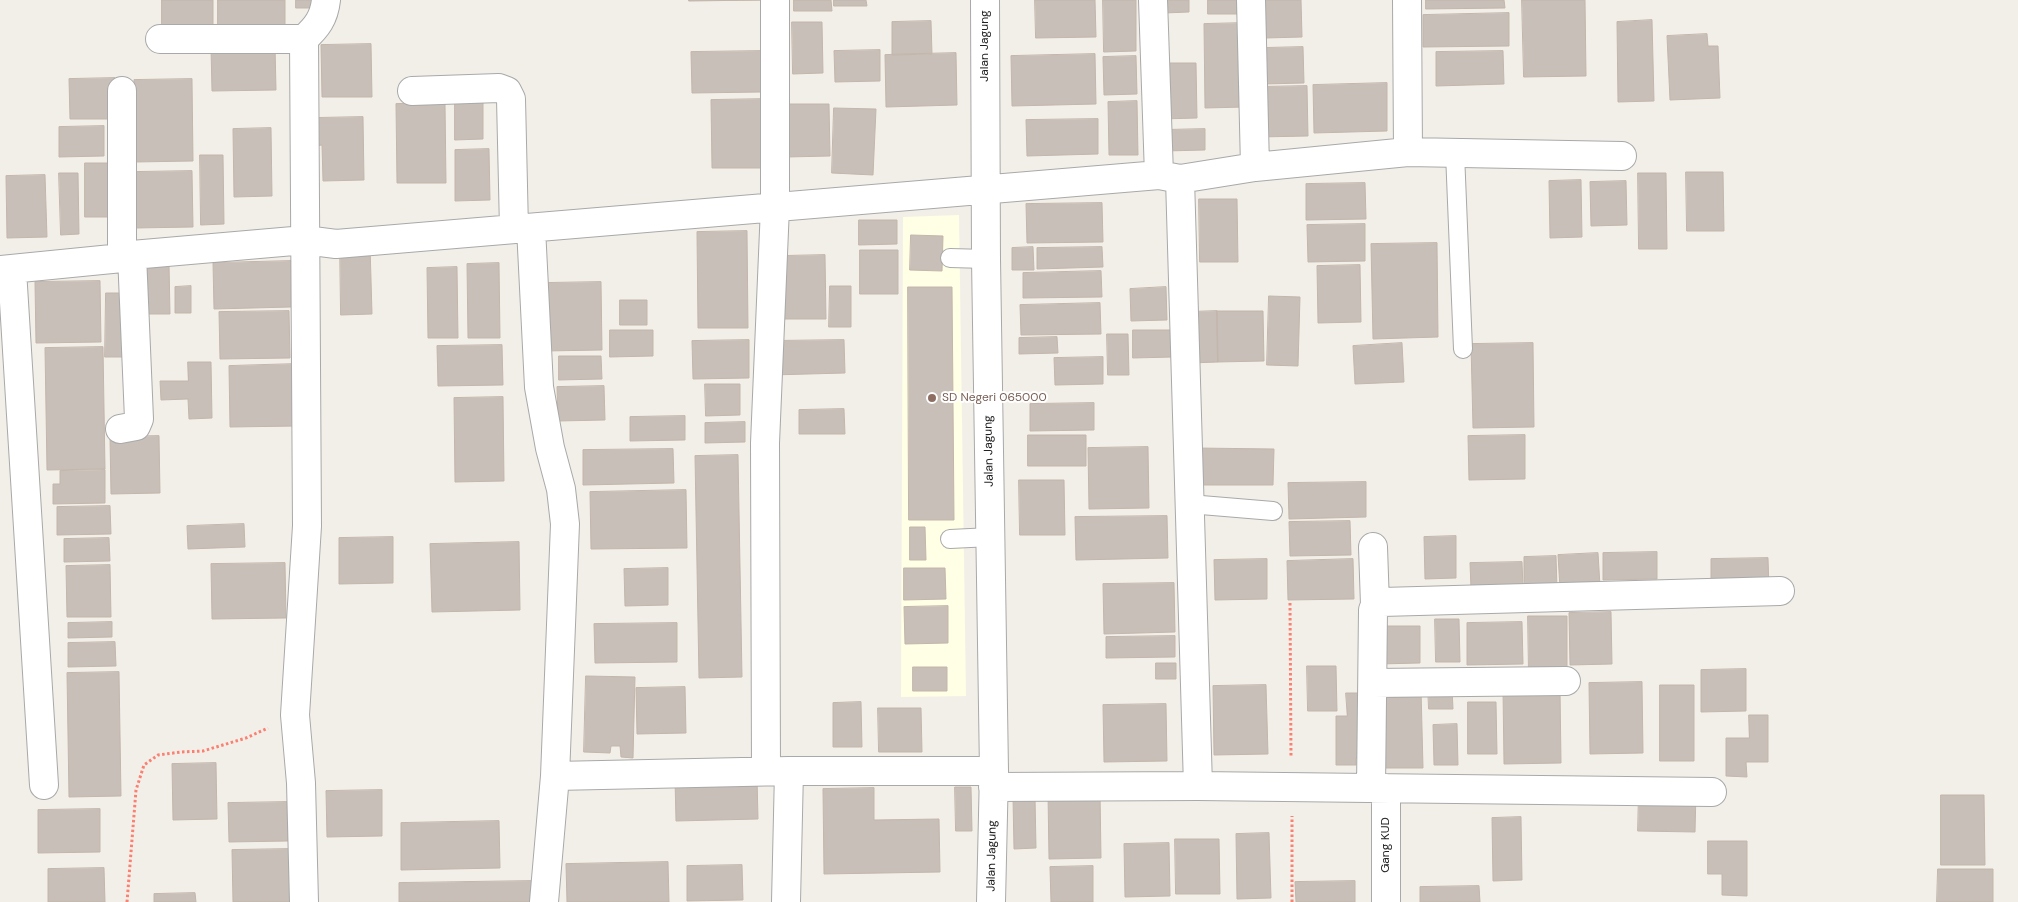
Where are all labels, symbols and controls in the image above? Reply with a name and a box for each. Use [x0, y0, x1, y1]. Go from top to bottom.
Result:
street label: Jalan Jagung [978, 10, 992, 82]
place label: SD Negeri 065000 [942, 391, 1047, 405]
marker: SD Negeri 065000 [926, 392, 938, 404]
street label: Jalan Jagung [981, 415, 997, 487]
street label: Gang KUD [1379, 817, 1393, 873]
street label: Jalan Jagung [984, 820, 1000, 892]

